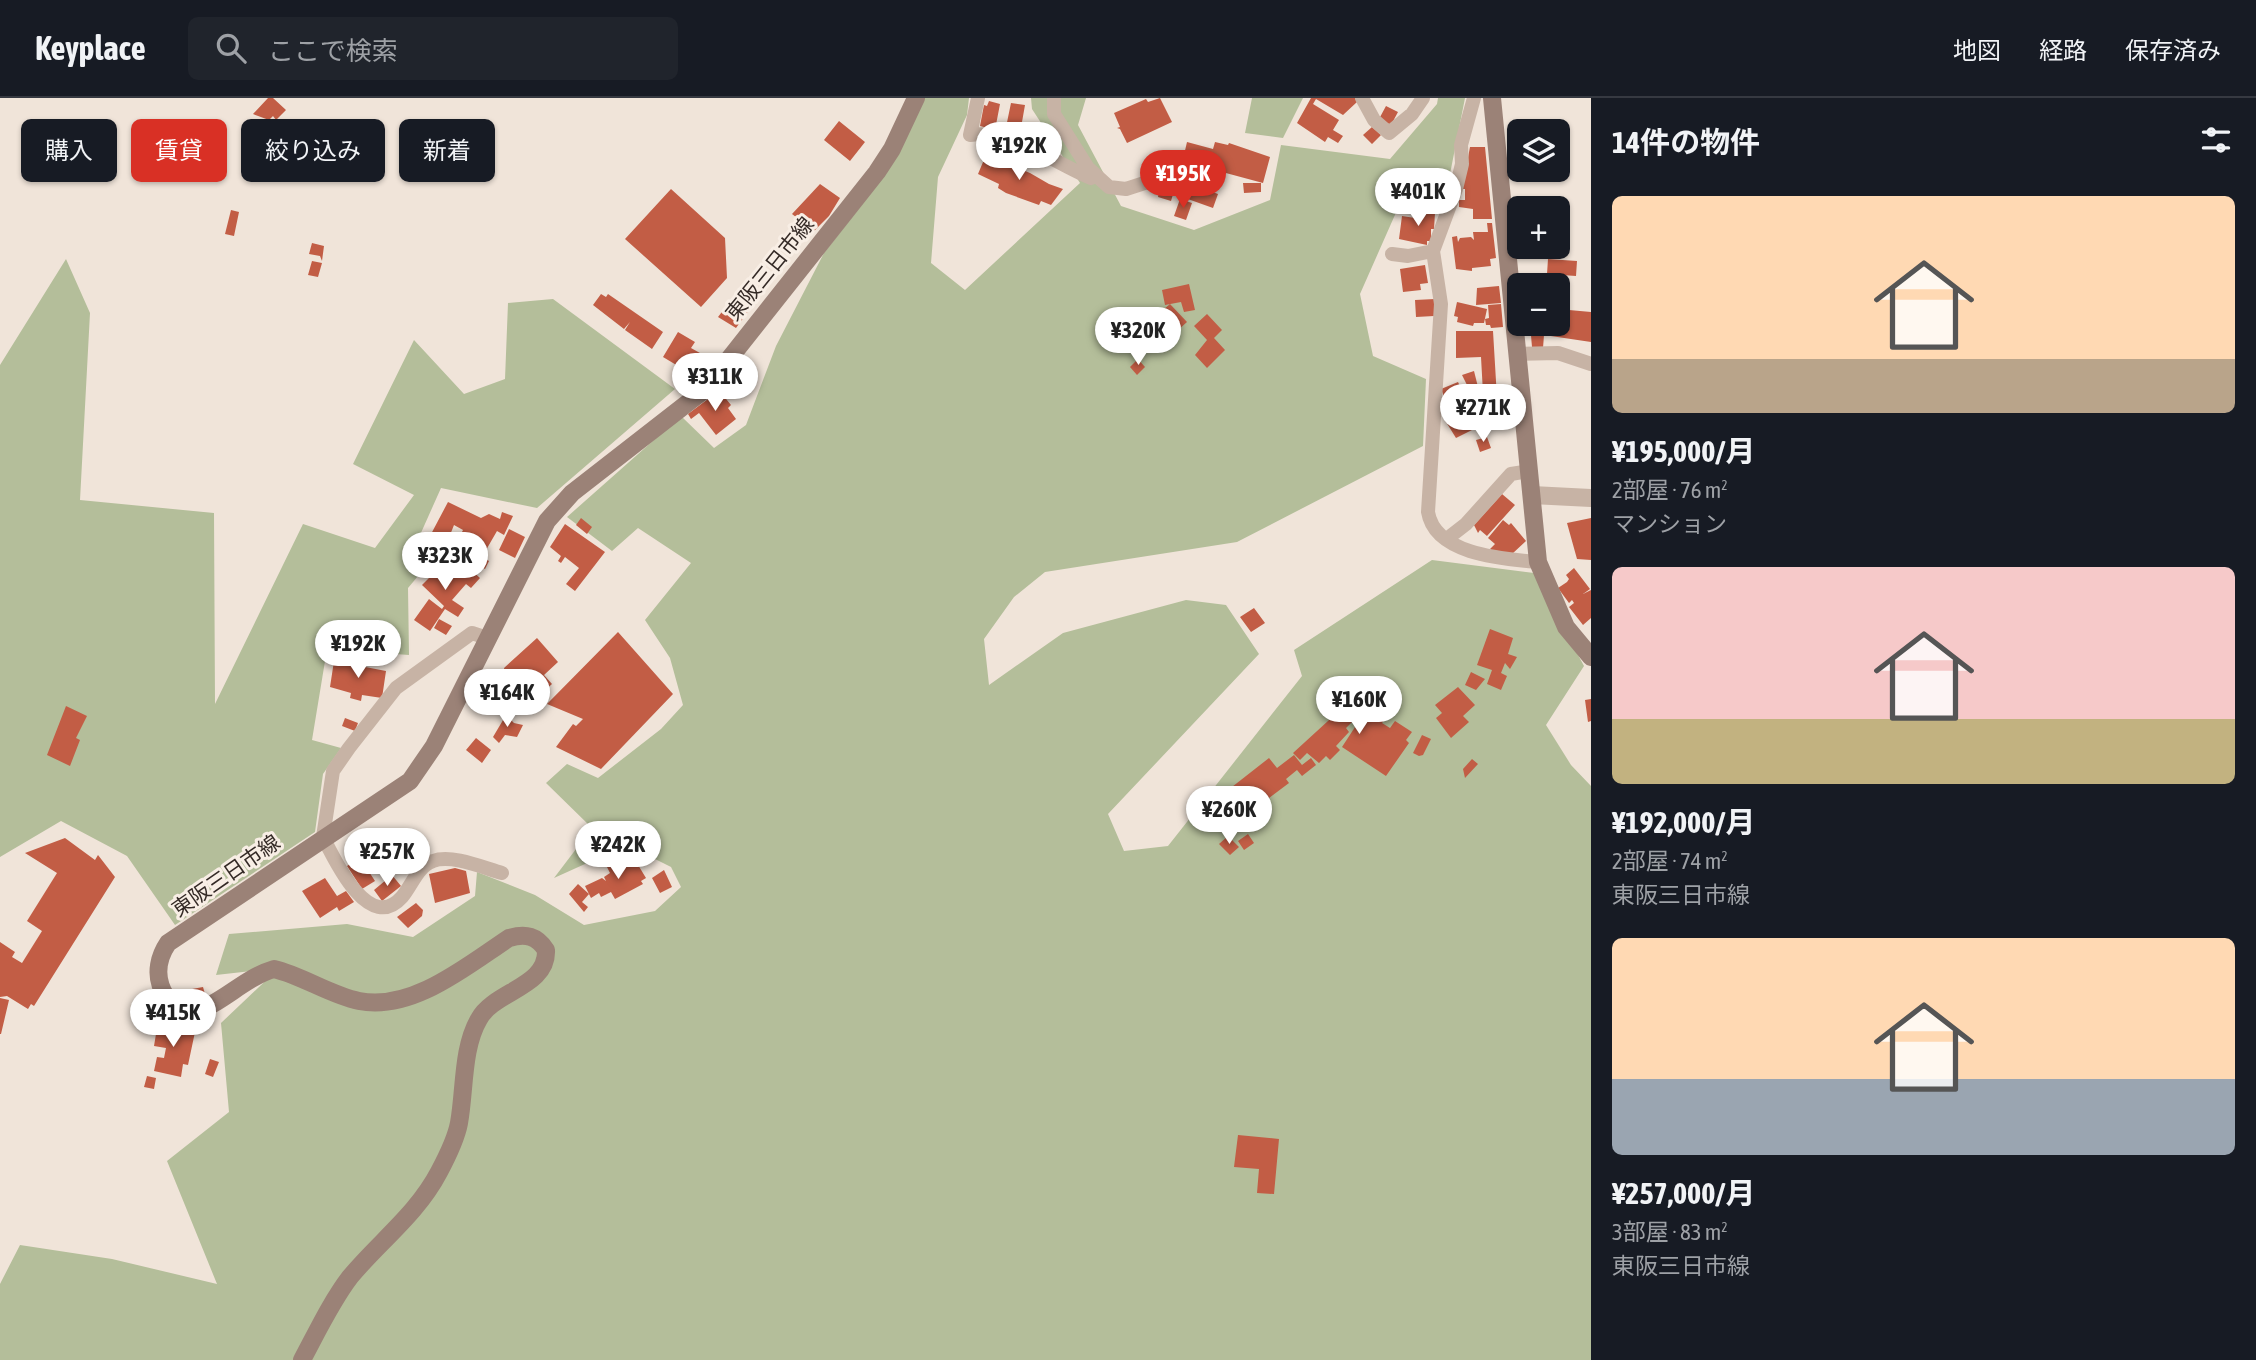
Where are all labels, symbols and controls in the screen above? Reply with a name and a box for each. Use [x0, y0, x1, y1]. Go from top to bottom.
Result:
search box [188, 17, 678, 80]
text: Keyplace [35, 29, 146, 67]
icon: search [212, 29, 250, 67]
text: ここで検索 [268, 36, 398, 66]
text: 地図 [1953, 37, 2001, 64]
text: 経路 [2039, 37, 2087, 64]
text: 保存済み [2125, 37, 2221, 64]
chip: 購入 [21, 119, 117, 182]
chip: 賃貸 [131, 119, 227, 182]
chip: 絞り込み [241, 119, 385, 182]
chip: 新着 [399, 119, 495, 182]
map controls [1507, 119, 1570, 336]
button: layers [1507, 119, 1570, 182]
icon: filters [2197, 121, 2235, 159]
pin: ¥192K [970, 122, 1068, 182]
text: 14件の物件 [1612, 125, 1760, 159]
text: ¥192K [992, 132, 1046, 158]
pin: ¥195K [1134, 150, 1232, 210]
text: ¥195K [1156, 160, 1210, 186]
pin: ¥401K [1369, 169, 1467, 228]
text: ¥401K [1391, 178, 1445, 204]
button: + [1507, 196, 1570, 259]
street label: 東阪三日市線 [720, 212, 818, 325]
icon: home [1861, 242, 1987, 368]
button: − [1507, 273, 1570, 336]
pin: ¥320K [1089, 308, 1187, 367]
text: ¥320K [1111, 317, 1165, 343]
pin: ¥311K [666, 354, 764, 413]
text: ¥311K [688, 363, 742, 389]
pin: ¥271K [1434, 384, 1532, 444]
text: ¥271K [1456, 394, 1510, 420]
text: ¥195,000/月 [1612, 434, 1755, 468]
text: 2部屋 · 76 m² [1612, 477, 1728, 503]
text: マンション [1612, 511, 1727, 537]
pin: ¥323K [396, 532, 494, 592]
text: ¥323K [418, 542, 472, 568]
icon: home [1861, 613, 1987, 739]
pin: ¥192K [309, 620, 407, 680]
text: ¥192K [331, 630, 385, 656]
pin: ¥164K [458, 670, 556, 729]
pin: ¥160K [1310, 676, 1408, 736]
text: ¥164K [480, 679, 534, 705]
text: ¥160K [1332, 686, 1386, 712]
pin: ¥260K [1180, 786, 1278, 846]
text: ¥260K [1202, 796, 1256, 822]
text: ¥192,000/月 [1612, 805, 1755, 839]
pin: ¥242K [569, 822, 667, 881]
pin: ¥257K [338, 828, 436, 888]
street label: 東阪三日市線 [167, 829, 284, 921]
text: ¥242K [591, 831, 645, 857]
text: ¥257K [360, 838, 414, 864]
text: 2部屋 · 74 m² [1612, 848, 1728, 874]
text: 東阪三日市線 [1612, 882, 1750, 908]
icon: home [1861, 984, 1987, 1110]
pin: ¥415K [124, 990, 222, 1049]
text: ¥415K [146, 999, 200, 1025]
text: ¥257,000/月 [1612, 1176, 1755, 1210]
text: 3部屋 · 83 m² [1612, 1219, 1728, 1245]
text: 東阪三日市線 [1612, 1253, 1750, 1279]

